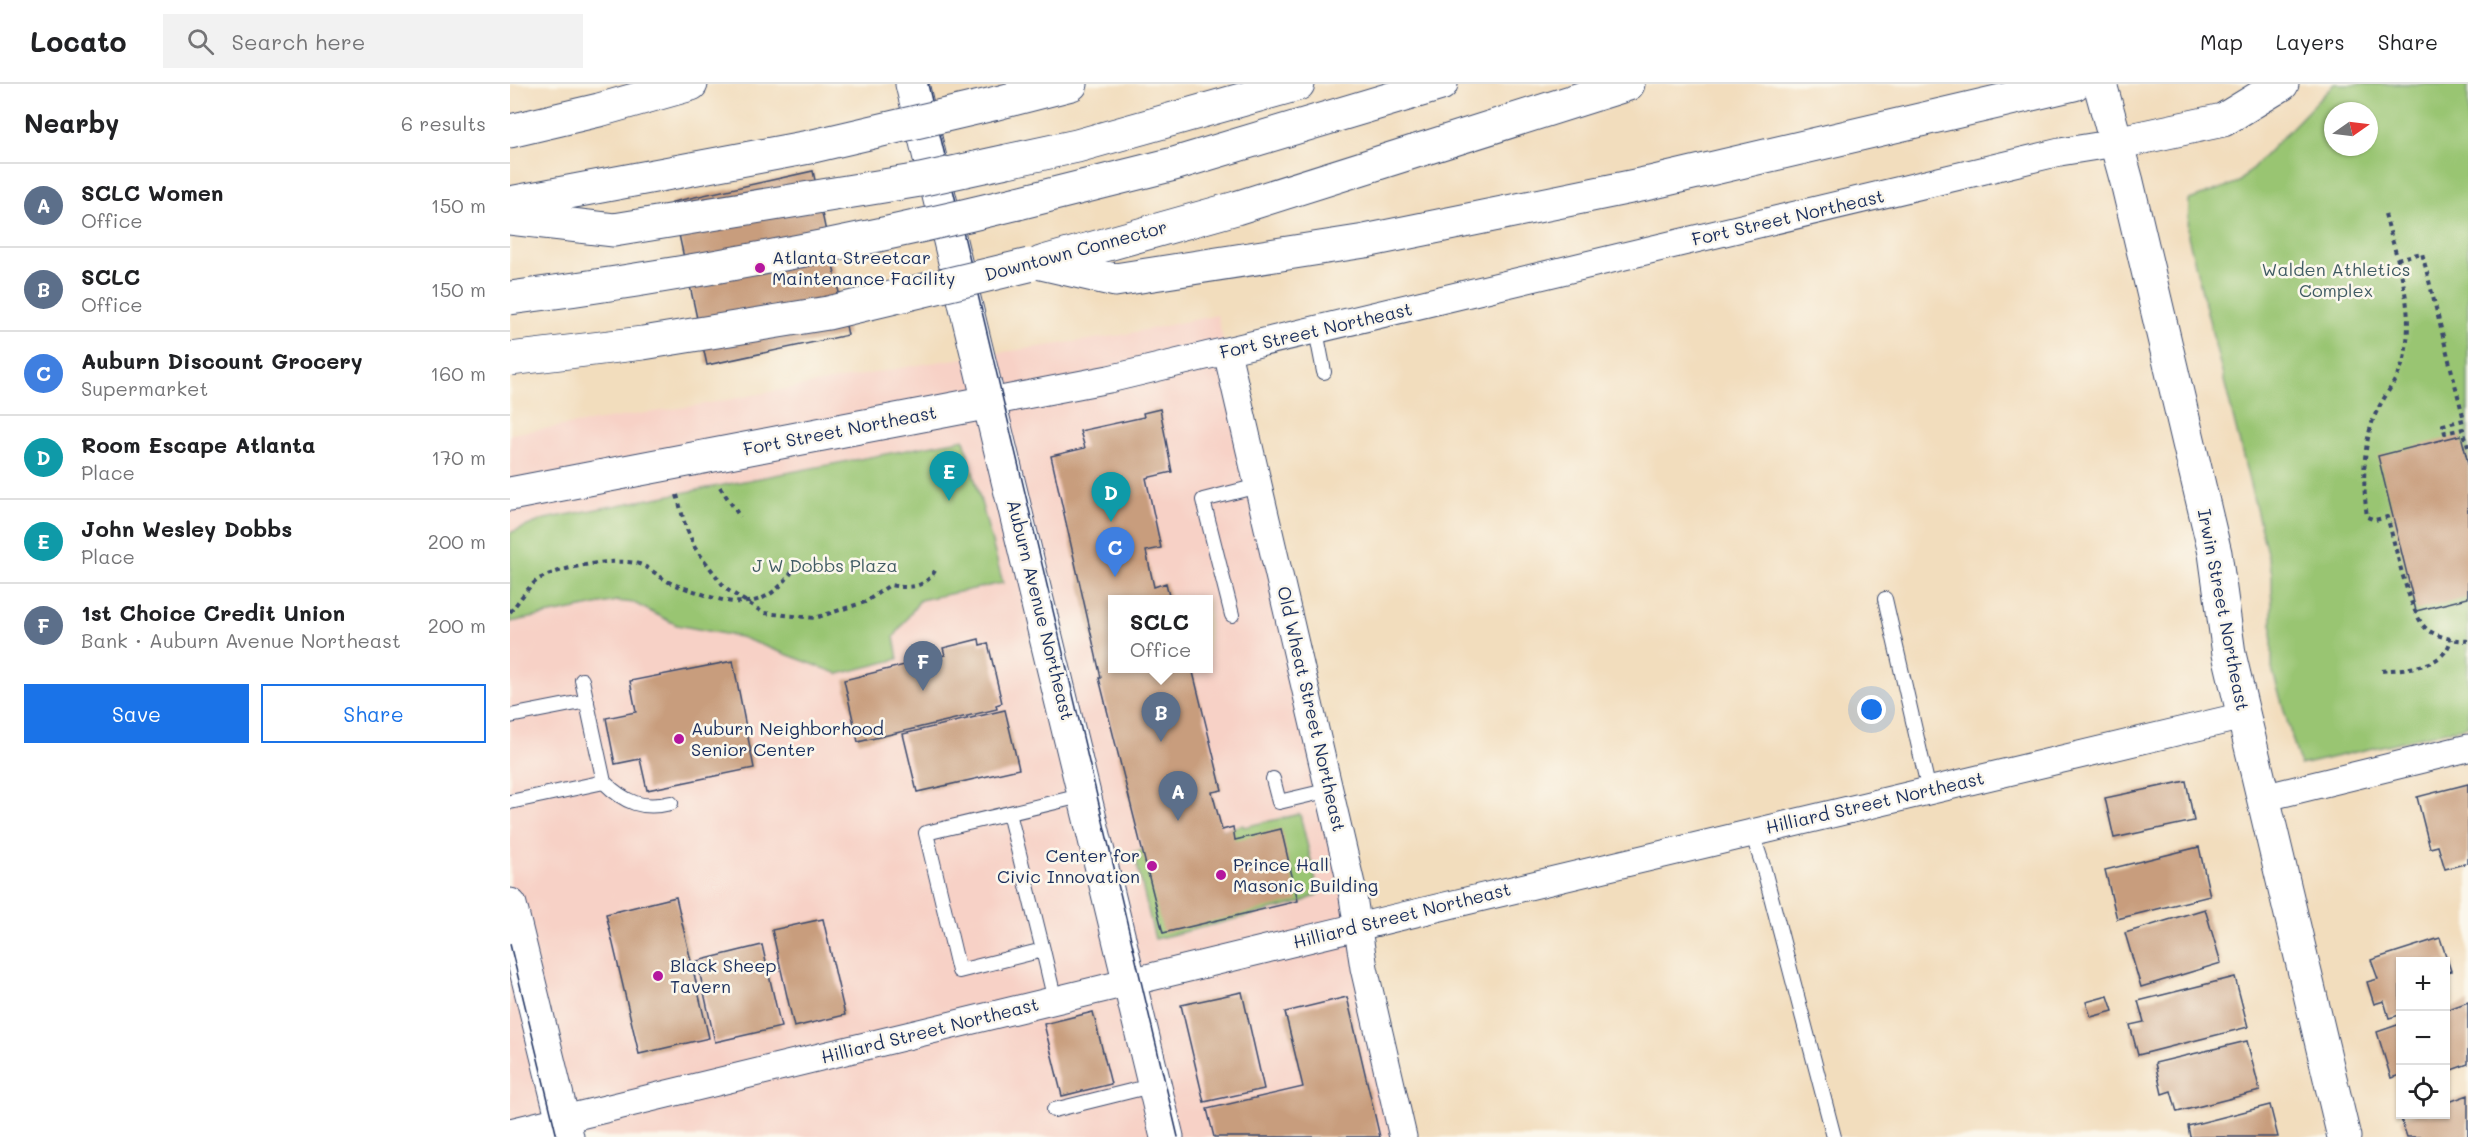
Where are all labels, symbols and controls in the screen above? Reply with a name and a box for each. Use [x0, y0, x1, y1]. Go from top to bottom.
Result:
search box [163, 14, 583, 68]
text: Locato [30, 23, 127, 59]
icon: search [184, 25, 217, 58]
text: Search here [232, 27, 365, 56]
text: Map [2200, 28, 2243, 55]
text: Layers [2276, 28, 2345, 55]
text: Share [2378, 28, 2438, 55]
north arrow [2324, 102, 2378, 156]
text: Nearby [24, 106, 119, 140]
text: 6 results [401, 110, 486, 136]
text: SCLC Women [81, 178, 223, 207]
street label: Fort Street Northeast [1689, 183, 1886, 251]
text: A [37, 192, 50, 218]
text: 150 m [431, 192, 486, 218]
text: Office [81, 207, 143, 233]
street label: Downtown Connector [982, 214, 1170, 286]
place label: Atlanta Streetcar Maintenance Facility [772, 245, 955, 290]
park label: Walden Athletics Complex [2262, 257, 2410, 302]
marker: Atlanta Streetcar Maintenance Facility [753, 261, 767, 275]
text: SCLC [81, 262, 140, 291]
text: B [37, 276, 50, 302]
text: 150 m [431, 276, 486, 302]
text: Office [81, 291, 143, 317]
street label: Fort Street Northeast [1217, 296, 1414, 364]
text: Auburn Discount Grocery [81, 346, 363, 375]
text: C [36, 360, 51, 386]
text: 160 m [430, 360, 486, 386]
text: Supermarket [81, 375, 208, 401]
street label: Fort Street Northeast [741, 399, 939, 461]
text: Room Escape Atlanta [81, 430, 316, 459]
text: D [36, 444, 51, 470]
text: 170 m [431, 444, 486, 470]
pin: E [930, 452, 968, 501]
text: Place [81, 459, 135, 485]
pin: D [1092, 472, 1130, 522]
street label: Auburn Avenue Northeast [1002, 497, 1080, 723]
street label: Irwin Street Northeast [2193, 507, 2255, 713]
text: John Wesley Dobbs [81, 514, 292, 543]
text: E [37, 528, 50, 554]
text: 200 m [428, 528, 486, 554]
pin: C [1096, 528, 1134, 577]
text: Place [81, 543, 135, 569]
park label: J W Dobbs Plaza [752, 553, 898, 577]
street label: Old Wheat Street Northeast [1272, 584, 1352, 834]
popup [1108, 595, 1213, 673]
text: 1st Choice Credit Union [81, 598, 345, 627]
text: SCLC [1130, 607, 1189, 636]
text: F [37, 612, 50, 638]
text: 200 m [428, 612, 486, 638]
text: Bank · Auburn Avenue Northeast [81, 627, 401, 653]
text: Office [1130, 636, 1191, 662]
pin: F [904, 642, 942, 691]
button: Save [24, 684, 249, 743]
button: Share [261, 684, 486, 743]
pin: B [1142, 692, 1180, 742]
your location [1857, 695, 1886, 724]
place label: Auburn Neighborhood Senior Center [691, 716, 884, 761]
marker: Auburn Neighborhood Senior Center [672, 732, 686, 746]
street label: Hilliard Street Northeast [1763, 765, 1986, 839]
pin: A [1158, 772, 1198, 821]
place label: Center for Civic Innovation [997, 843, 1140, 888]
place label: Prince Hall Masonic Building [1233, 852, 1378, 897]
marker: Center for Civic Innovation [1145, 859, 1159, 873]
marker: Prince Hall Masonic Building [1214, 868, 1228, 882]
street label: Hilliard Street Northeast [1290, 876, 1513, 954]
place label: Black Sheep Tavern [670, 953, 777, 998]
map controls [2396, 957, 2450, 1119]
button: + [2396, 957, 2450, 1011]
marker: Black Sheep Tavern [651, 969, 665, 983]
street label: Hilliard Street Northeast [818, 991, 1041, 1069]
button: − [2396, 1011, 2450, 1065]
button: locate [2396, 1065, 2450, 1119]

